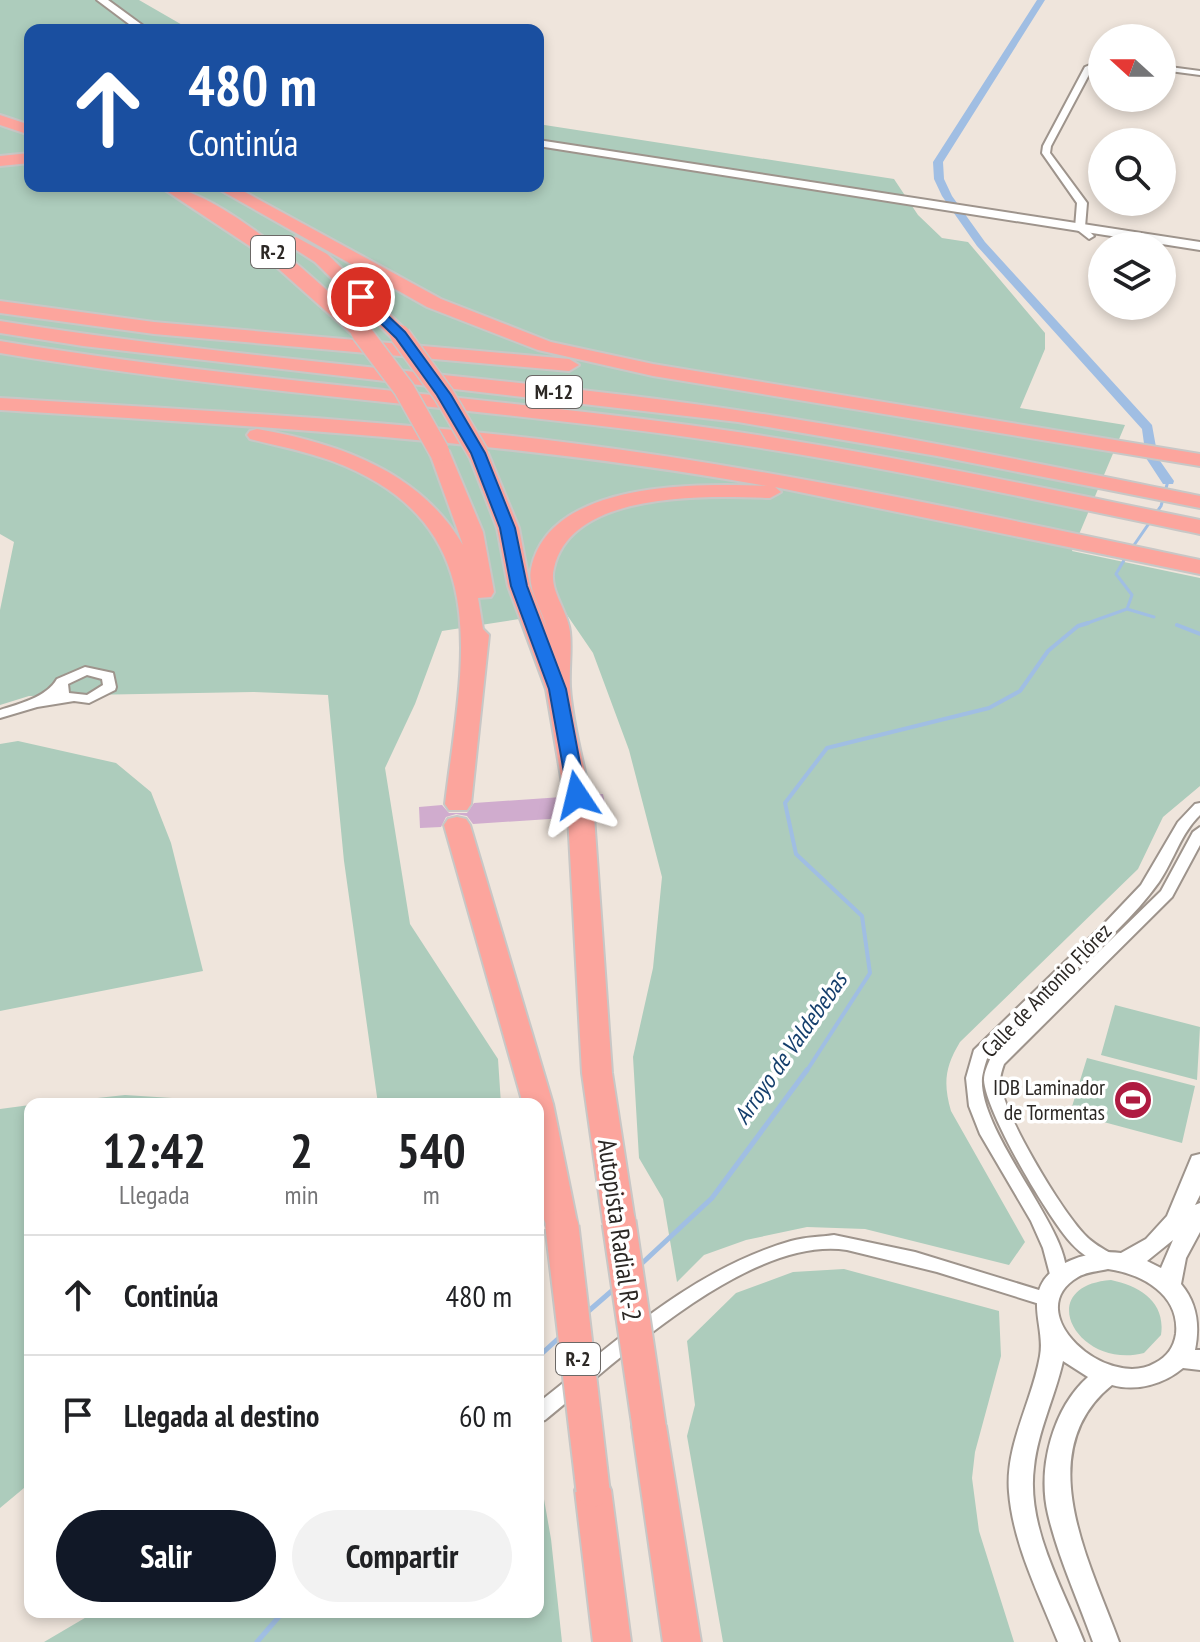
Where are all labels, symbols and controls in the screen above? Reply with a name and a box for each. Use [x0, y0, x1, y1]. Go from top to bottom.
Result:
north arrow [1088, 24, 1176, 112]
map controls [1088, 24, 1176, 320]
text: 480 m [188, 49, 317, 121]
icon: ahead [56, 56, 160, 160]
text: Continúa [188, 119, 298, 166]
button: search [1088, 128, 1176, 216]
button: layers [1088, 232, 1176, 320]
road number: R-2 [251, 236, 295, 268]
pin [327, 263, 395, 331]
icon: arrive [339, 275, 383, 319]
road number: M-12 [526, 376, 582, 408]
position arrow [535, 753, 619, 837]
street label: Calle de Antonio Flórez [975, 917, 1117, 1063]
water label: Arroyo de Valdebebas [726, 964, 855, 1130]
place label: IDB Laminador de Tormentas [993, 1073, 1105, 1126]
sports icon: IDB Laminador de Tormentas [1112, 1079, 1154, 1121]
text: 12:42 [102, 1119, 206, 1181]
text: 2 [290, 1119, 313, 1181]
text: 540 [397, 1119, 466, 1181]
street label: Autopista Radial R-2 [591, 1137, 649, 1323]
text: Llegada [119, 1178, 190, 1211]
text: min [284, 1178, 318, 1211]
text: m [423, 1178, 440, 1211]
icon: ahead [56, 1273, 100, 1317]
text: Continúa [124, 1276, 218, 1315]
text: 480 m [446, 1276, 512, 1315]
road number: R-2 [556, 1343, 600, 1375]
icon: arrive [56, 1393, 100, 1437]
text: Llegada al destino [124, 1396, 319, 1435]
text: 60 m [459, 1396, 512, 1435]
button: Salir [56, 1510, 276, 1602]
button: Compartir [292, 1510, 512, 1602]

